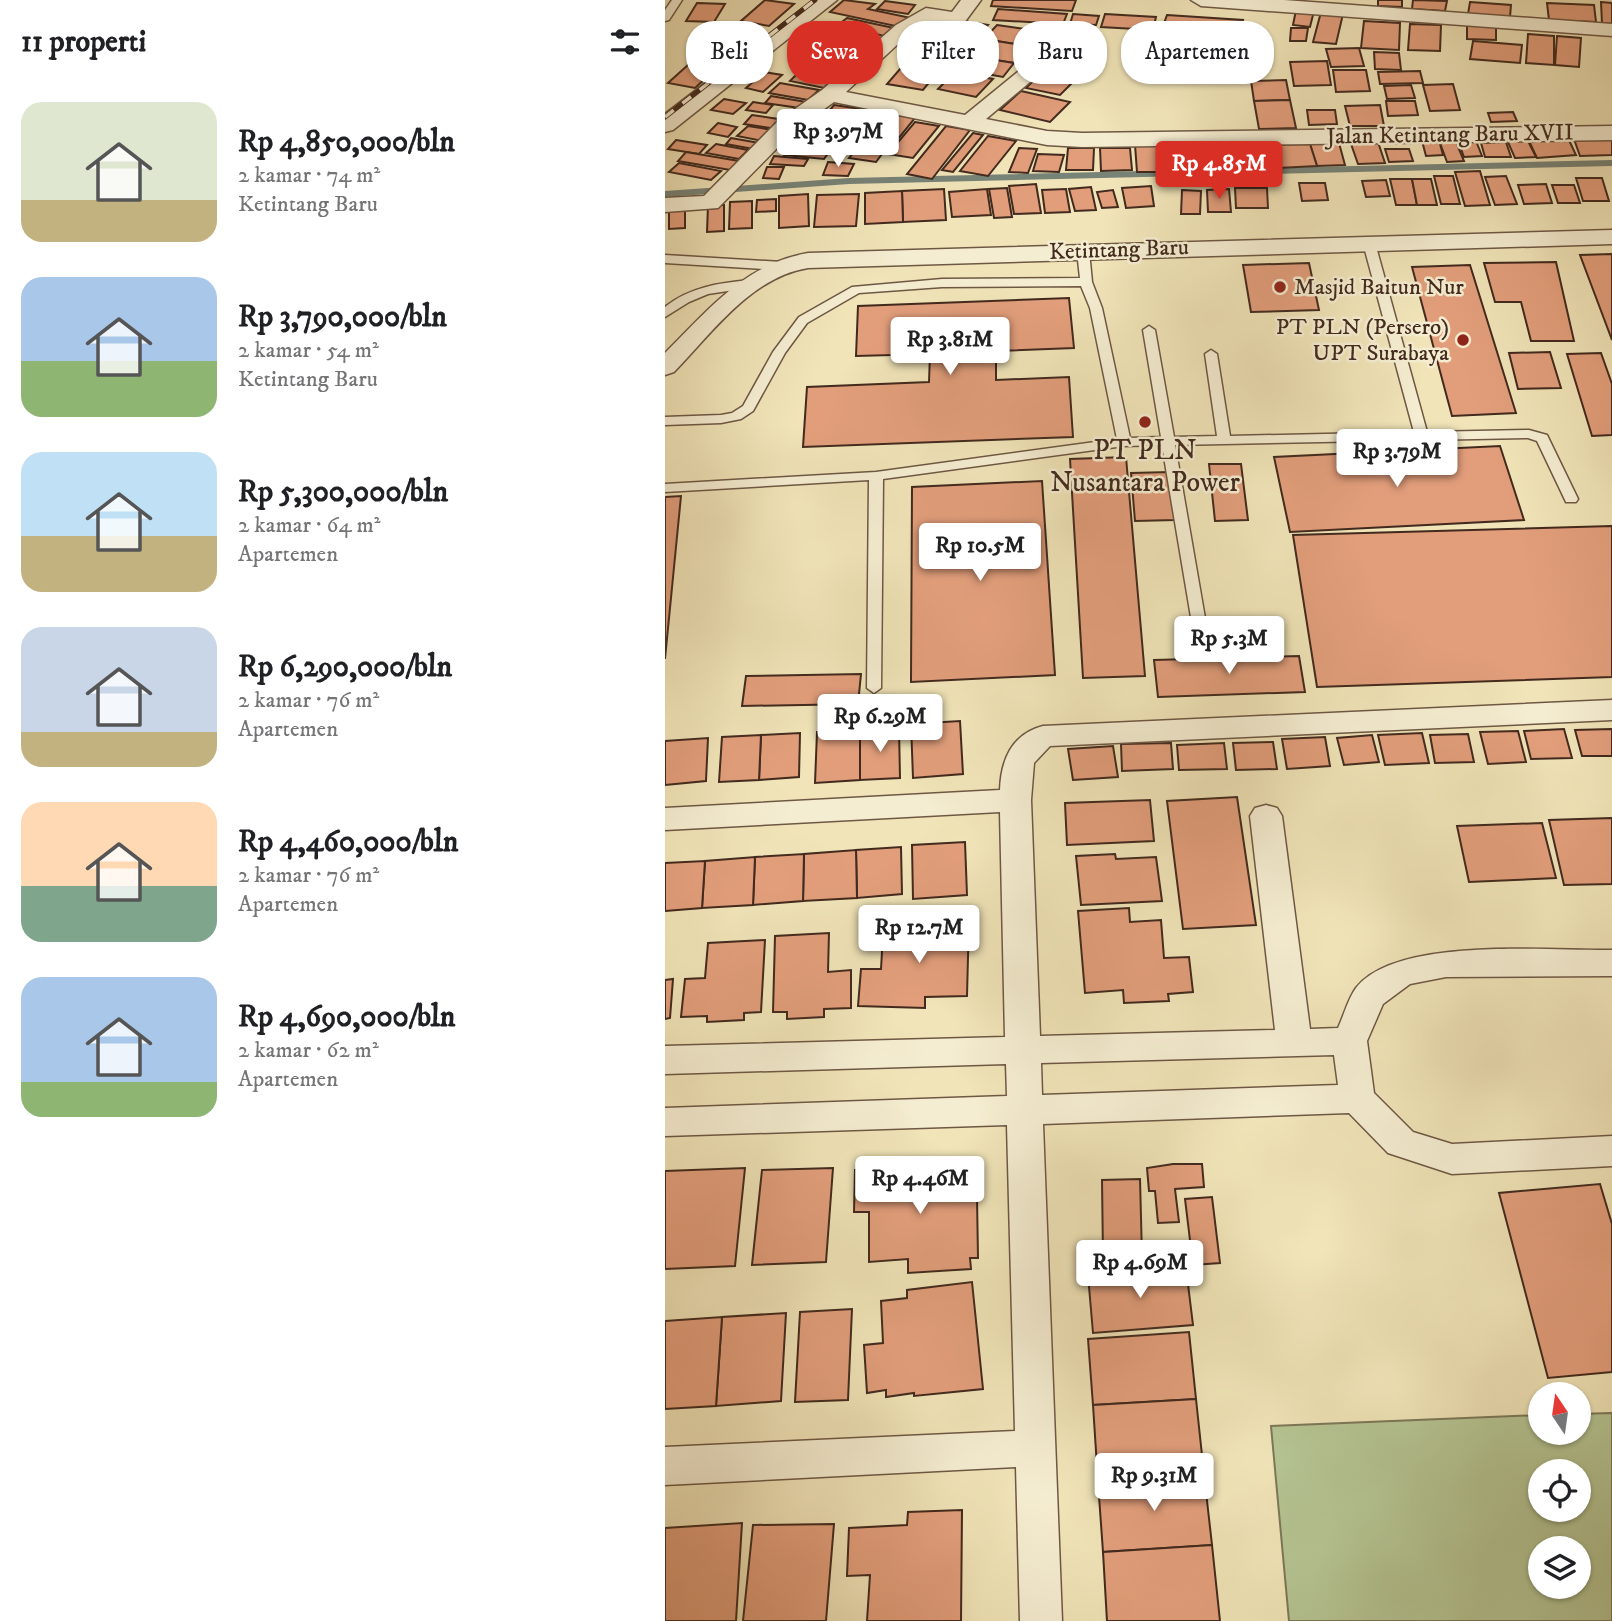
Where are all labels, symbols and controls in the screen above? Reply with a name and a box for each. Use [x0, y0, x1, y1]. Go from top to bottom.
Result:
chip: Beli [686, 21, 773, 84]
chip: Sewa [787, 21, 883, 84]
chip: Filter [897, 21, 999, 84]
chip: Baru [1013, 21, 1107, 84]
chip: Apartemen [1121, 21, 1274, 84]
icon: filters [606, 23, 644, 61]
text: 11 properti [21, 24, 146, 61]
pin: Rp 3.97M [766, 110, 910, 169]
text: Rp 3.97M [793, 117, 883, 146]
street label: Jalan Ketintang Baru XVII [1324, 118, 1574, 152]
text: Rp 4,850,000/bln [238, 124, 455, 161]
icon: home [77, 130, 161, 214]
pin: Rp 4.85M [1147, 142, 1291, 201]
text: Rp 4.85M [1172, 149, 1266, 178]
text: 2 kamar · 74 m² [238, 161, 380, 190]
text: Ketintang Baru [238, 190, 378, 219]
street label: Ketintang Baru [1049, 233, 1189, 267]
place label: Masjid Baitun Nur [1294, 273, 1464, 302]
marker: Masjid Baitun Nur [1272, 279, 1288, 295]
text: Rp 3,790,000/bln [238, 299, 447, 336]
icon: home [77, 305, 161, 389]
place label: PT PLN (Persero) UPT Surabaya [1276, 313, 1449, 368]
pin: Rp 3.81M [878, 318, 1022, 377]
text: Rp 3.81M [907, 325, 993, 354]
marker: PT PLN (Persero) UPT Surabaya [1455, 332, 1471, 348]
text: 2 kamar · 54 m² [238, 336, 379, 365]
text: Ketintang Baru [238, 365, 378, 394]
marker: PT PLN Nusantara Power [1137, 414, 1153, 430]
pin: Rp 3.79M [1325, 430, 1469, 489]
place label: PT PLN Nusantara Power [1050, 433, 1241, 500]
text: Rp 3.79M [1352, 437, 1442, 466]
text: Rp 5,300,000/bln [238, 474, 448, 511]
icon: home [77, 480, 161, 564]
text: 2 kamar · 64 m² [238, 511, 381, 540]
pin: Rp 10.5M [908, 524, 1052, 583]
text: Rp 10.5M [935, 531, 1025, 560]
text: Apartemen [238, 540, 338, 569]
pin: Rp 5.3M [1164, 616, 1294, 676]
text: Rp 5.3M [1190, 624, 1268, 653]
text: Rp 6,290,000/bln [238, 649, 452, 686]
icon: home [77, 655, 161, 739]
text: 2 kamar · 76 m² [238, 686, 379, 715]
pin: Rp 6.29M [808, 694, 952, 754]
text: Rp 6.29M [834, 702, 927, 731]
text: Apartemen [238, 715, 338, 744]
text: Rp 4,460,000/bln [238, 824, 458, 861]
icon: home [77, 830, 161, 914]
text: 2 kamar · 76 m² [238, 861, 379, 890]
text: Apartemen [238, 890, 338, 919]
pin: Rp 12.7M [847, 906, 991, 965]
text: Rp 12.7M [874, 913, 964, 942]
text: Rp 4,690,000/bln [238, 999, 456, 1036]
icon: home [77, 1005, 161, 1089]
text: 2 kamar · 62 m² [238, 1036, 379, 1065]
text: Apartemen [238, 1065, 338, 1094]
pin: Rp 4.46M [848, 1156, 992, 1216]
text: Rp 4.46M [871, 1164, 969, 1193]
pin: Rp 4.69M [1068, 1240, 1212, 1300]
text: Rp 4.69M [1092, 1248, 1188, 1277]
north arrow [1528, 1382, 1591, 1446]
map controls [1528, 1382, 1591, 1599]
pin: Rp 9.31M [1082, 1454, 1226, 1513]
button: locate [1528, 1459, 1591, 1522]
text: Rp 9.31M [1111, 1461, 1197, 1490]
button: layers [1528, 1536, 1591, 1599]

